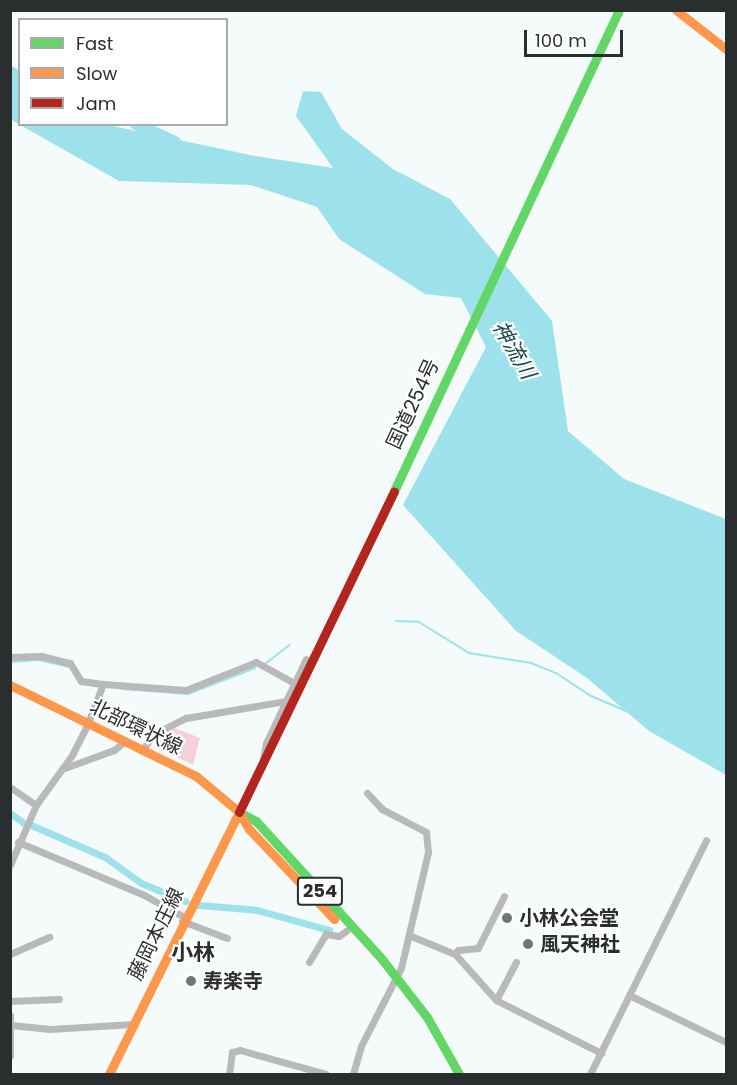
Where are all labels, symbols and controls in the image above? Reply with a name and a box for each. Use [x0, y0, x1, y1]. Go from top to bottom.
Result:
legend [18, 18, 228, 126]
scale bar [527, 18, 626, 56]
text: 100 m [535, 28, 587, 53]
text: Fast [76, 31, 113, 56]
text: Slow [76, 61, 117, 86]
text: Jam [76, 91, 116, 116]
water label: 神流川 [487, 316, 541, 384]
street label: 国道254号 [382, 355, 444, 453]
street label: 北部環状線 [86, 694, 186, 760]
road number: 254 [296, 876, 344, 906]
street label: 藤岡本庄線 [123, 884, 189, 984]
place label: 小林公会堂 [519, 906, 619, 930]
marker: 小林公会堂 [500, 911, 514, 925]
place label: 風天神社 [540, 932, 620, 956]
marker: 風天神社 [521, 937, 535, 951]
district label: 小林 [171, 940, 215, 966]
place label: 寿楽寺 [203, 969, 263, 993]
marker: 寿楽寺 [184, 974, 198, 988]

